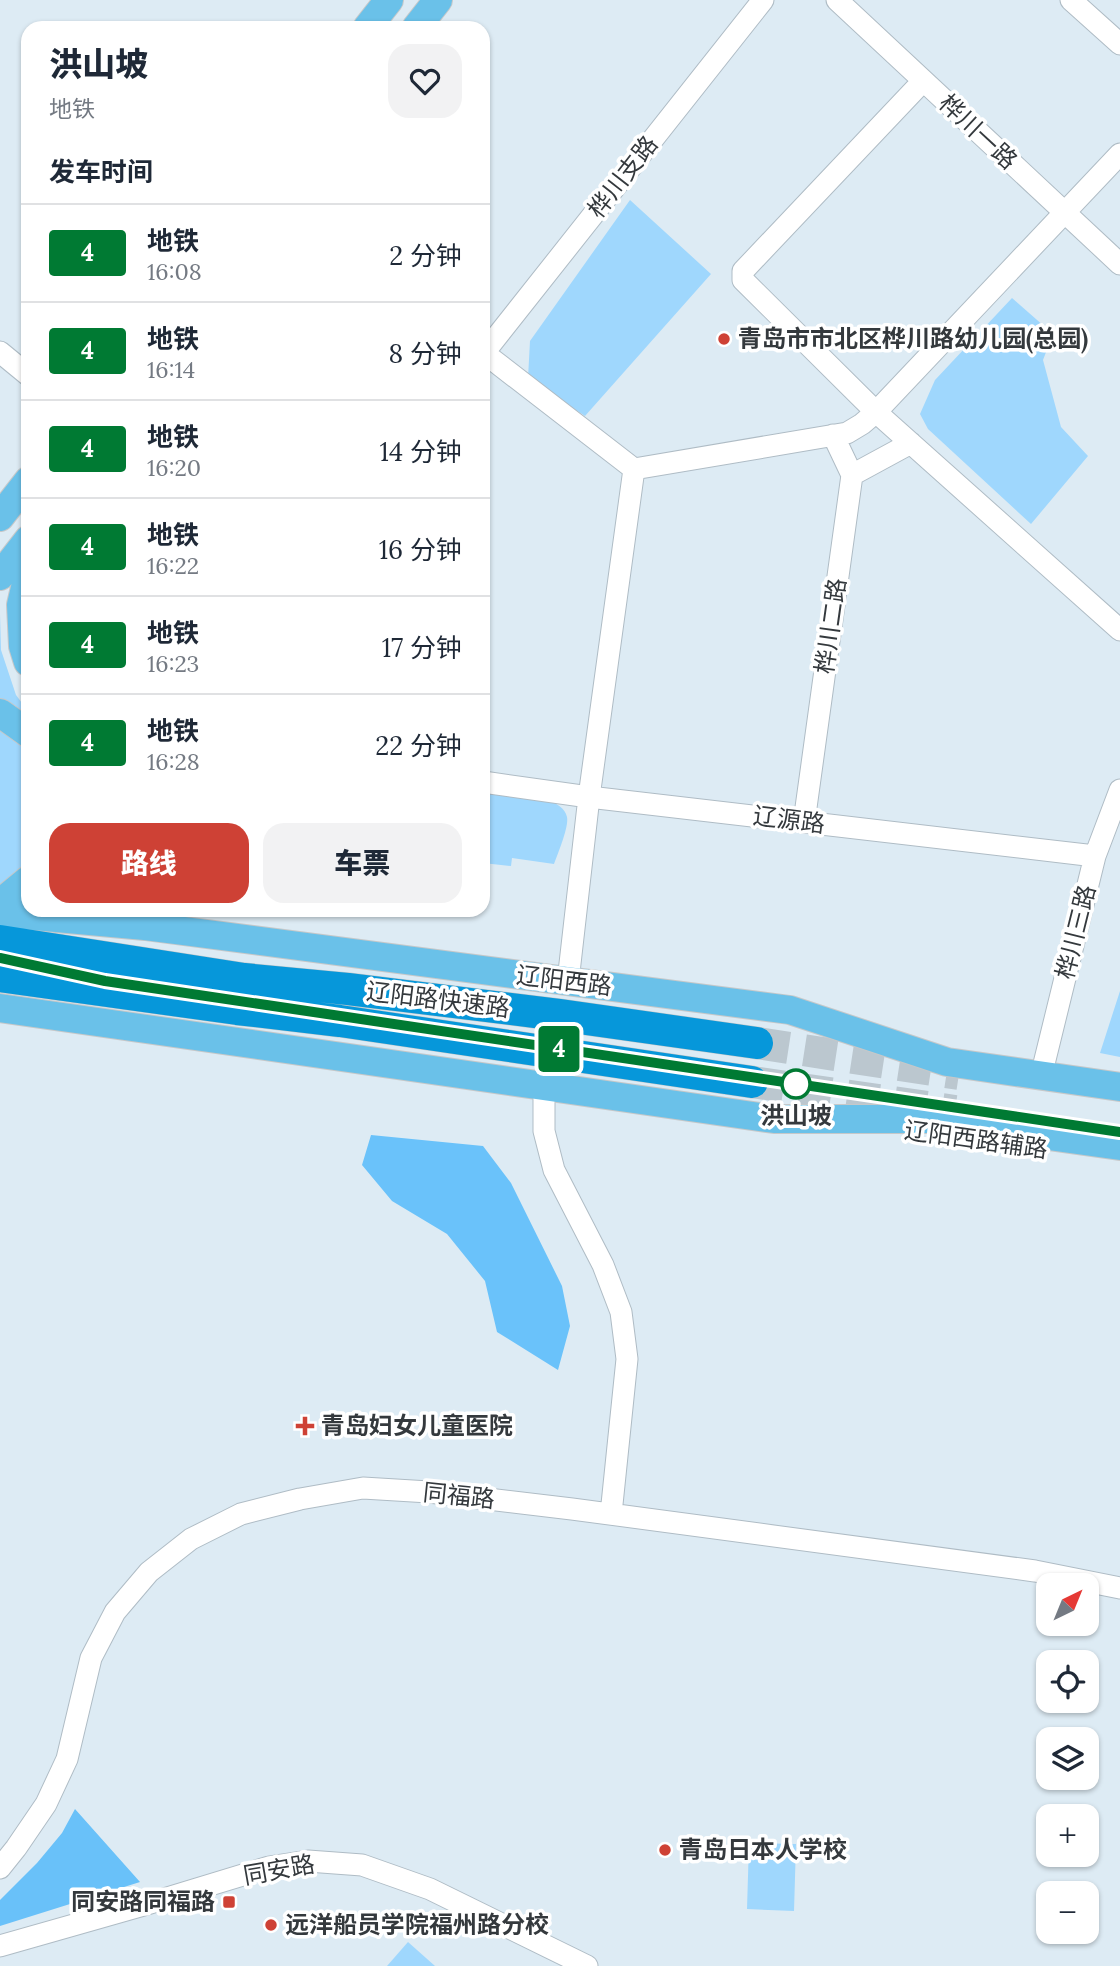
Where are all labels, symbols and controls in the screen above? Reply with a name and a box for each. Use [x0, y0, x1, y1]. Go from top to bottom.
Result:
text: 洪山坡 [49, 43, 148, 85]
button: heart [388, 44, 462, 118]
street label: 桦川一路 [933, 88, 1024, 176]
text: 地铁 [49, 94, 95, 123]
street label: 桦川支路 [581, 129, 664, 224]
text: 发车时间 [49, 155, 153, 188]
text: 地铁 [147, 224, 199, 257]
text: 4 [81, 237, 94, 268]
text: 2 分钟 [389, 239, 462, 272]
text: 16:08 [147, 257, 202, 286]
text: 地铁 [147, 322, 199, 355]
place label: 青岛市市北区桦川路幼儿园(总园) [738, 323, 1088, 354]
marker: 青岛市市北区桦川路幼儿园(总园) [716, 331, 732, 347]
text: 4 [81, 335, 94, 366]
text: 8 分钟 [389, 337, 462, 370]
text: 16:14 [147, 355, 195, 384]
text: 地铁 [147, 420, 199, 453]
text: 4 [81, 433, 94, 464]
text: 14 分钟 [380, 435, 462, 468]
text: 16:20 [147, 453, 201, 482]
text: 地铁 [147, 518, 199, 551]
text: 4 [81, 531, 94, 562]
text: 16 分钟 [379, 533, 462, 566]
text: 16:22 [147, 551, 199, 580]
street label: 桦川二路 [808, 576, 853, 676]
text: 地铁 [147, 616, 199, 649]
text: 4 [81, 629, 94, 660]
text: 17 分钟 [382, 631, 462, 664]
text: 16:23 [147, 649, 199, 678]
text: 地铁 [147, 714, 199, 747]
text: 4 [81, 727, 94, 758]
text: 22 分钟 [375, 729, 462, 762]
text: 16:28 [147, 747, 200, 776]
street label: 辽源路 [751, 800, 827, 839]
button: 路线 [49, 823, 249, 903]
button: 车票 [263, 823, 462, 903]
street label: 桦川三路 [1049, 882, 1102, 982]
street label: 辽阳西路 [515, 959, 614, 1002]
street label: 辽阳路快速路 [365, 975, 511, 1024]
line badge: 4 [536, 1026, 582, 1072]
text: 4 [552, 1033, 566, 1064]
marker: 洪山坡 [781, 1069, 811, 1099]
place label: 洪山坡 [760, 1100, 832, 1131]
street label: 辽阳西路辅路 [903, 1114, 1050, 1165]
place label: 青岛妇女儿童医院 [321, 1410, 513, 1441]
marker: 青岛妇女儿童医院 [295, 1416, 315, 1436]
street label: 同福路 [422, 1476, 496, 1515]
north arrow [1036, 1573, 1099, 1636]
map controls [1036, 1573, 1099, 1944]
button: locate [1036, 1650, 1099, 1713]
button: layers [1036, 1727, 1099, 1790]
button: + [1036, 1804, 1099, 1867]
place label: 青岛日本人学校 [679, 1834, 847, 1865]
marker: 青岛日本人学校 [657, 1842, 673, 1858]
street label: 同安路 [241, 1848, 317, 1891]
button: − [1036, 1881, 1099, 1944]
place label: 同安路同福路 [71, 1886, 215, 1917]
marker: 同安路同福路 [221, 1894, 237, 1910]
place label: 远洋船员学院福州路分校 [285, 1909, 549, 1940]
marker: 远洋船员学院福州路分校 [263, 1917, 279, 1933]

